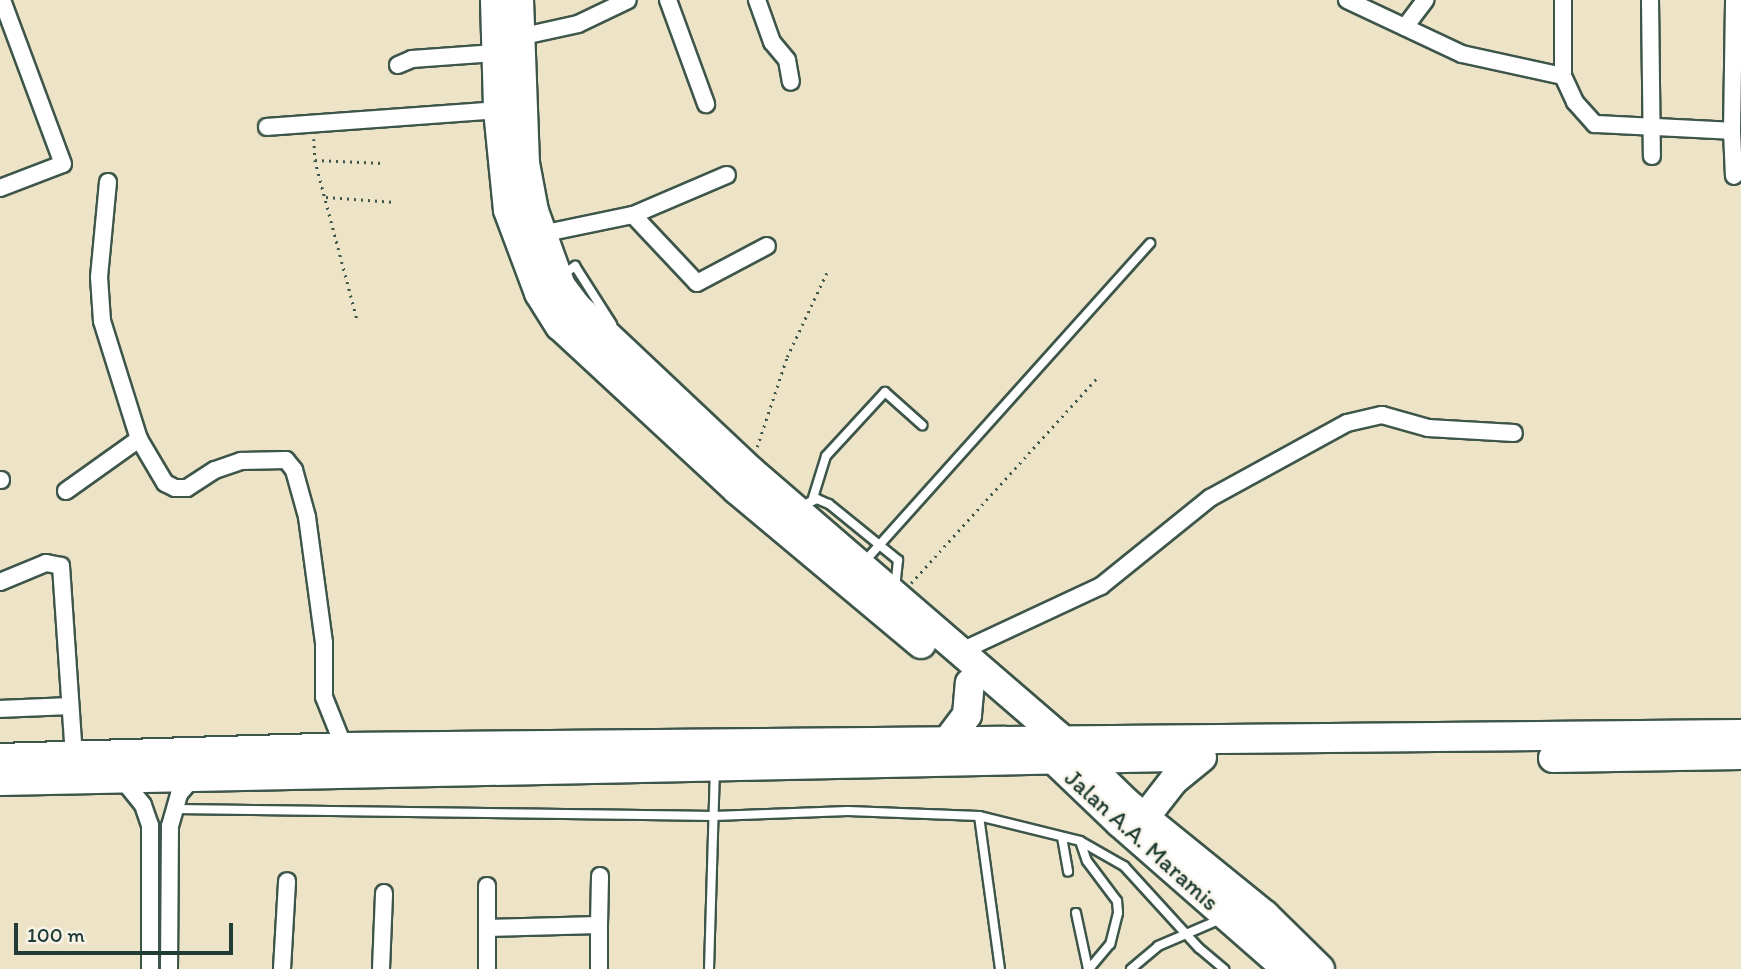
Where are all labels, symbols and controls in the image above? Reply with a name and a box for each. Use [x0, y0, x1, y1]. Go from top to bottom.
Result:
street label: Jalan A.A. Maramis [1059, 763, 1225, 917]
scale bar [18, 909, 236, 953]
text: 100 m [27, 922, 85, 947]

